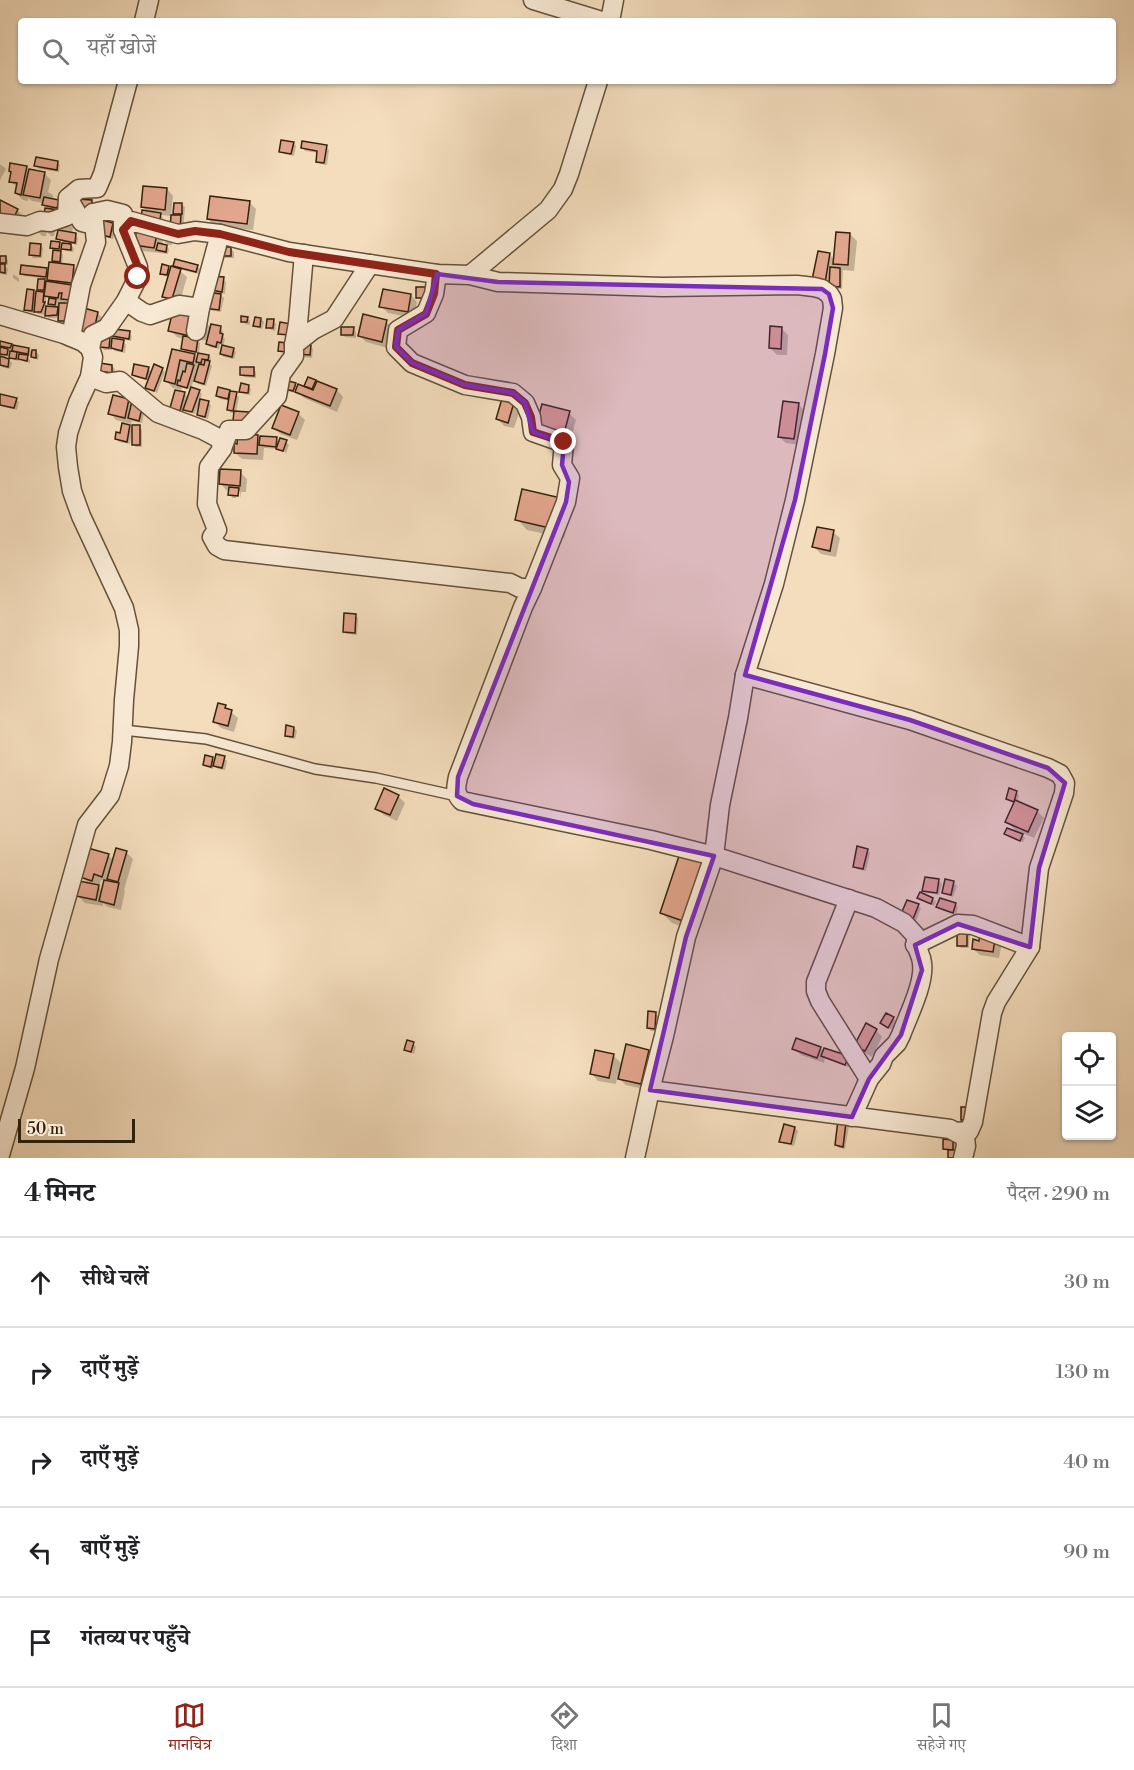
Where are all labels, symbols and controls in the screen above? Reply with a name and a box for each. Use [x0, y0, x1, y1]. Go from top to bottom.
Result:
search box [18, 18, 1116, 84]
text: यहाँ खोजें [87, 34, 156, 61]
icon: search [39, 35, 72, 68]
route start [124, 263, 150, 289]
route end [550, 428, 576, 454]
map controls [1062, 1032, 1116, 1140]
button: locate [1062, 1032, 1116, 1086]
button: layers [1062, 1086, 1116, 1140]
scale bar [18, 1116, 135, 1144]
text: 50 m [27, 1119, 64, 1139]
text: 4 मिनट [24, 1177, 95, 1209]
text: पैदल · 290 m [1007, 1182, 1110, 1207]
text: सीधे चलें [81, 1265, 148, 1292]
icon: ahead [24, 1266, 57, 1299]
text: 30 m [1064, 1270, 1110, 1295]
text: दाएँ मुड़ें [81, 1355, 138, 1382]
icon: right [24, 1356, 57, 1389]
text: 130 m [1055, 1360, 1110, 1385]
text: दाएँ मुड़ें [81, 1445, 138, 1472]
icon: right [24, 1446, 57, 1479]
text: 40 m [1063, 1450, 1110, 1475]
text: बाएँ मुड़ें [81, 1535, 139, 1562]
icon: left [24, 1536, 57, 1569]
text: 90 m [1063, 1540, 1110, 1565]
text: गंतव्य पर पहुँचे [81, 1625, 190, 1652]
icon: arrive [24, 1626, 57, 1659]
tab: मानचित्र [168, 1699, 212, 1760]
tab: दिशा [548, 1699, 581, 1760]
tab: सहेजे गए [917, 1699, 966, 1760]

